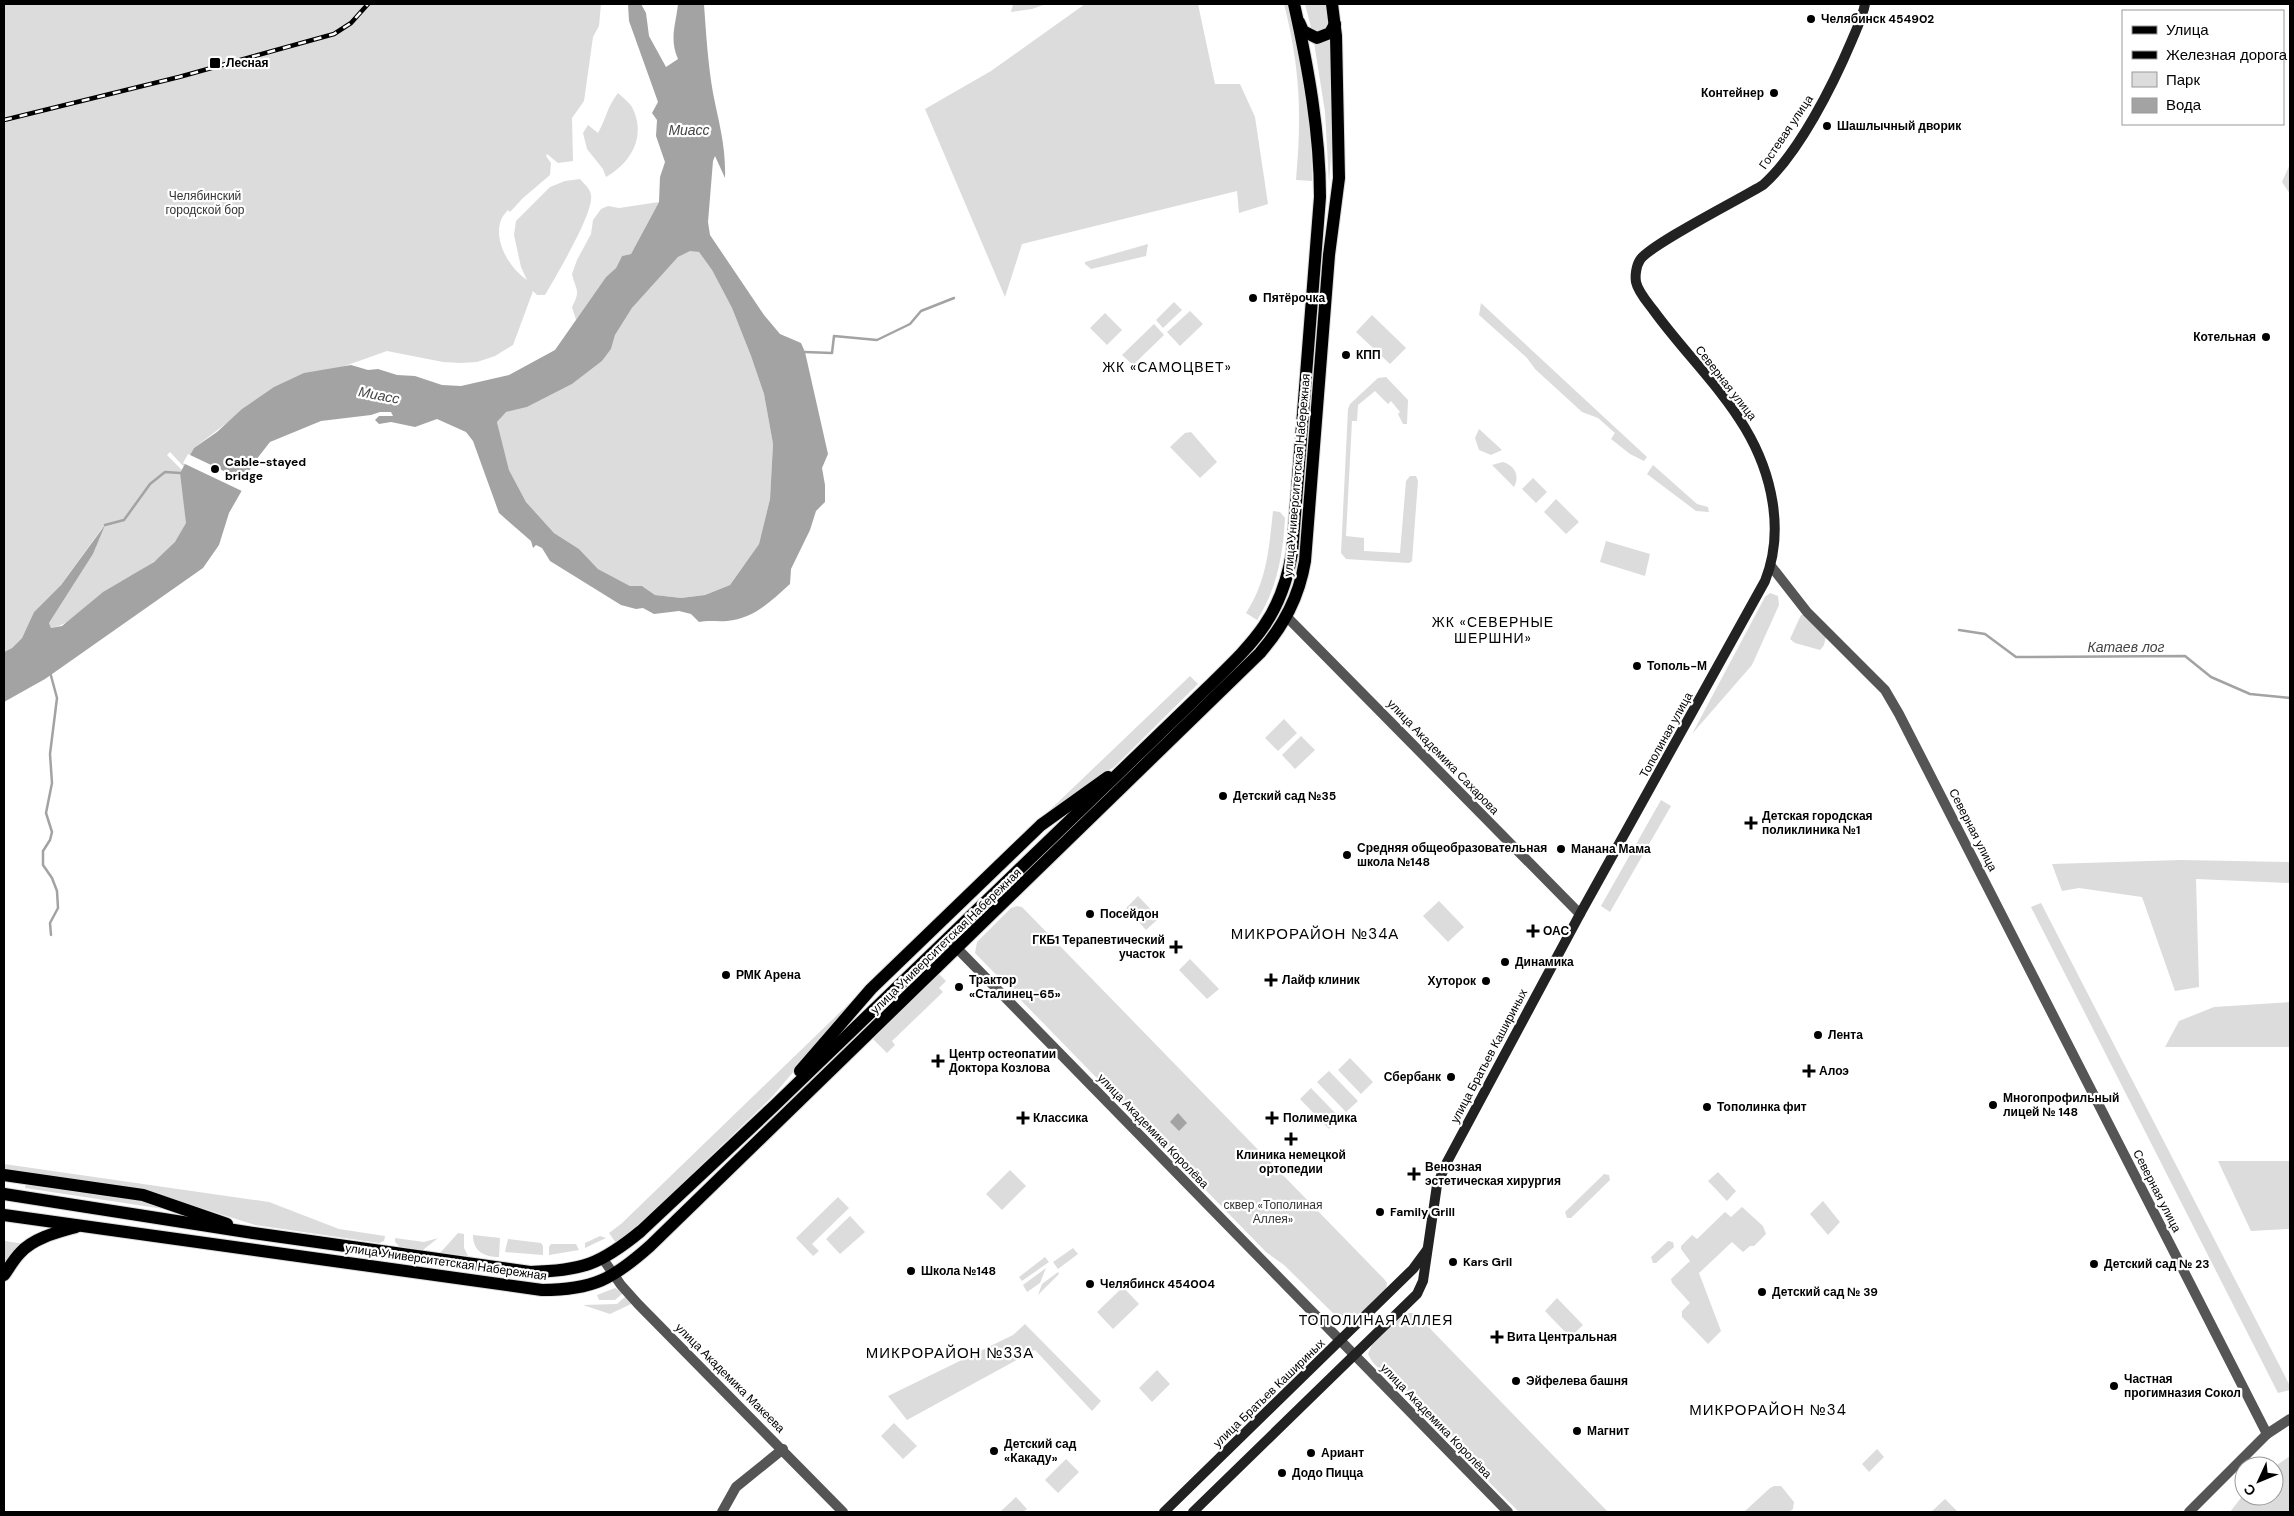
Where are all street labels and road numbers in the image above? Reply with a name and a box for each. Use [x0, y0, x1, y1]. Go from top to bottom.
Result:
street label: Гостевая улица [1755, 92, 1817, 172]
street label: Северная улица [1692, 342, 1760, 424]
street label: улица Университетская Набережная [1280, 373, 1314, 577]
street label: Тополиная улица [1636, 689, 1696, 781]
street label: улица Академика Сахарова [1384, 696, 1503, 818]
street label: Северная улица [1945, 786, 2001, 874]
street label: улица Университетская Набережная [867, 865, 1025, 1017]
street label: улица Братьев Кашириных [1447, 986, 1531, 1126]
street label: улица Академика Королёва [1094, 1070, 1212, 1192]
street label: Северная улица [2129, 1147, 2185, 1235]
street label: улица Университетская Набережная [344, 1240, 548, 1284]
street label: улица Академика Макеева [672, 1320, 789, 1437]
street label: улица Братьев Кашириных [1210, 1335, 1328, 1451]
street label: улица Академика Королёва [1377, 1360, 1495, 1482]

